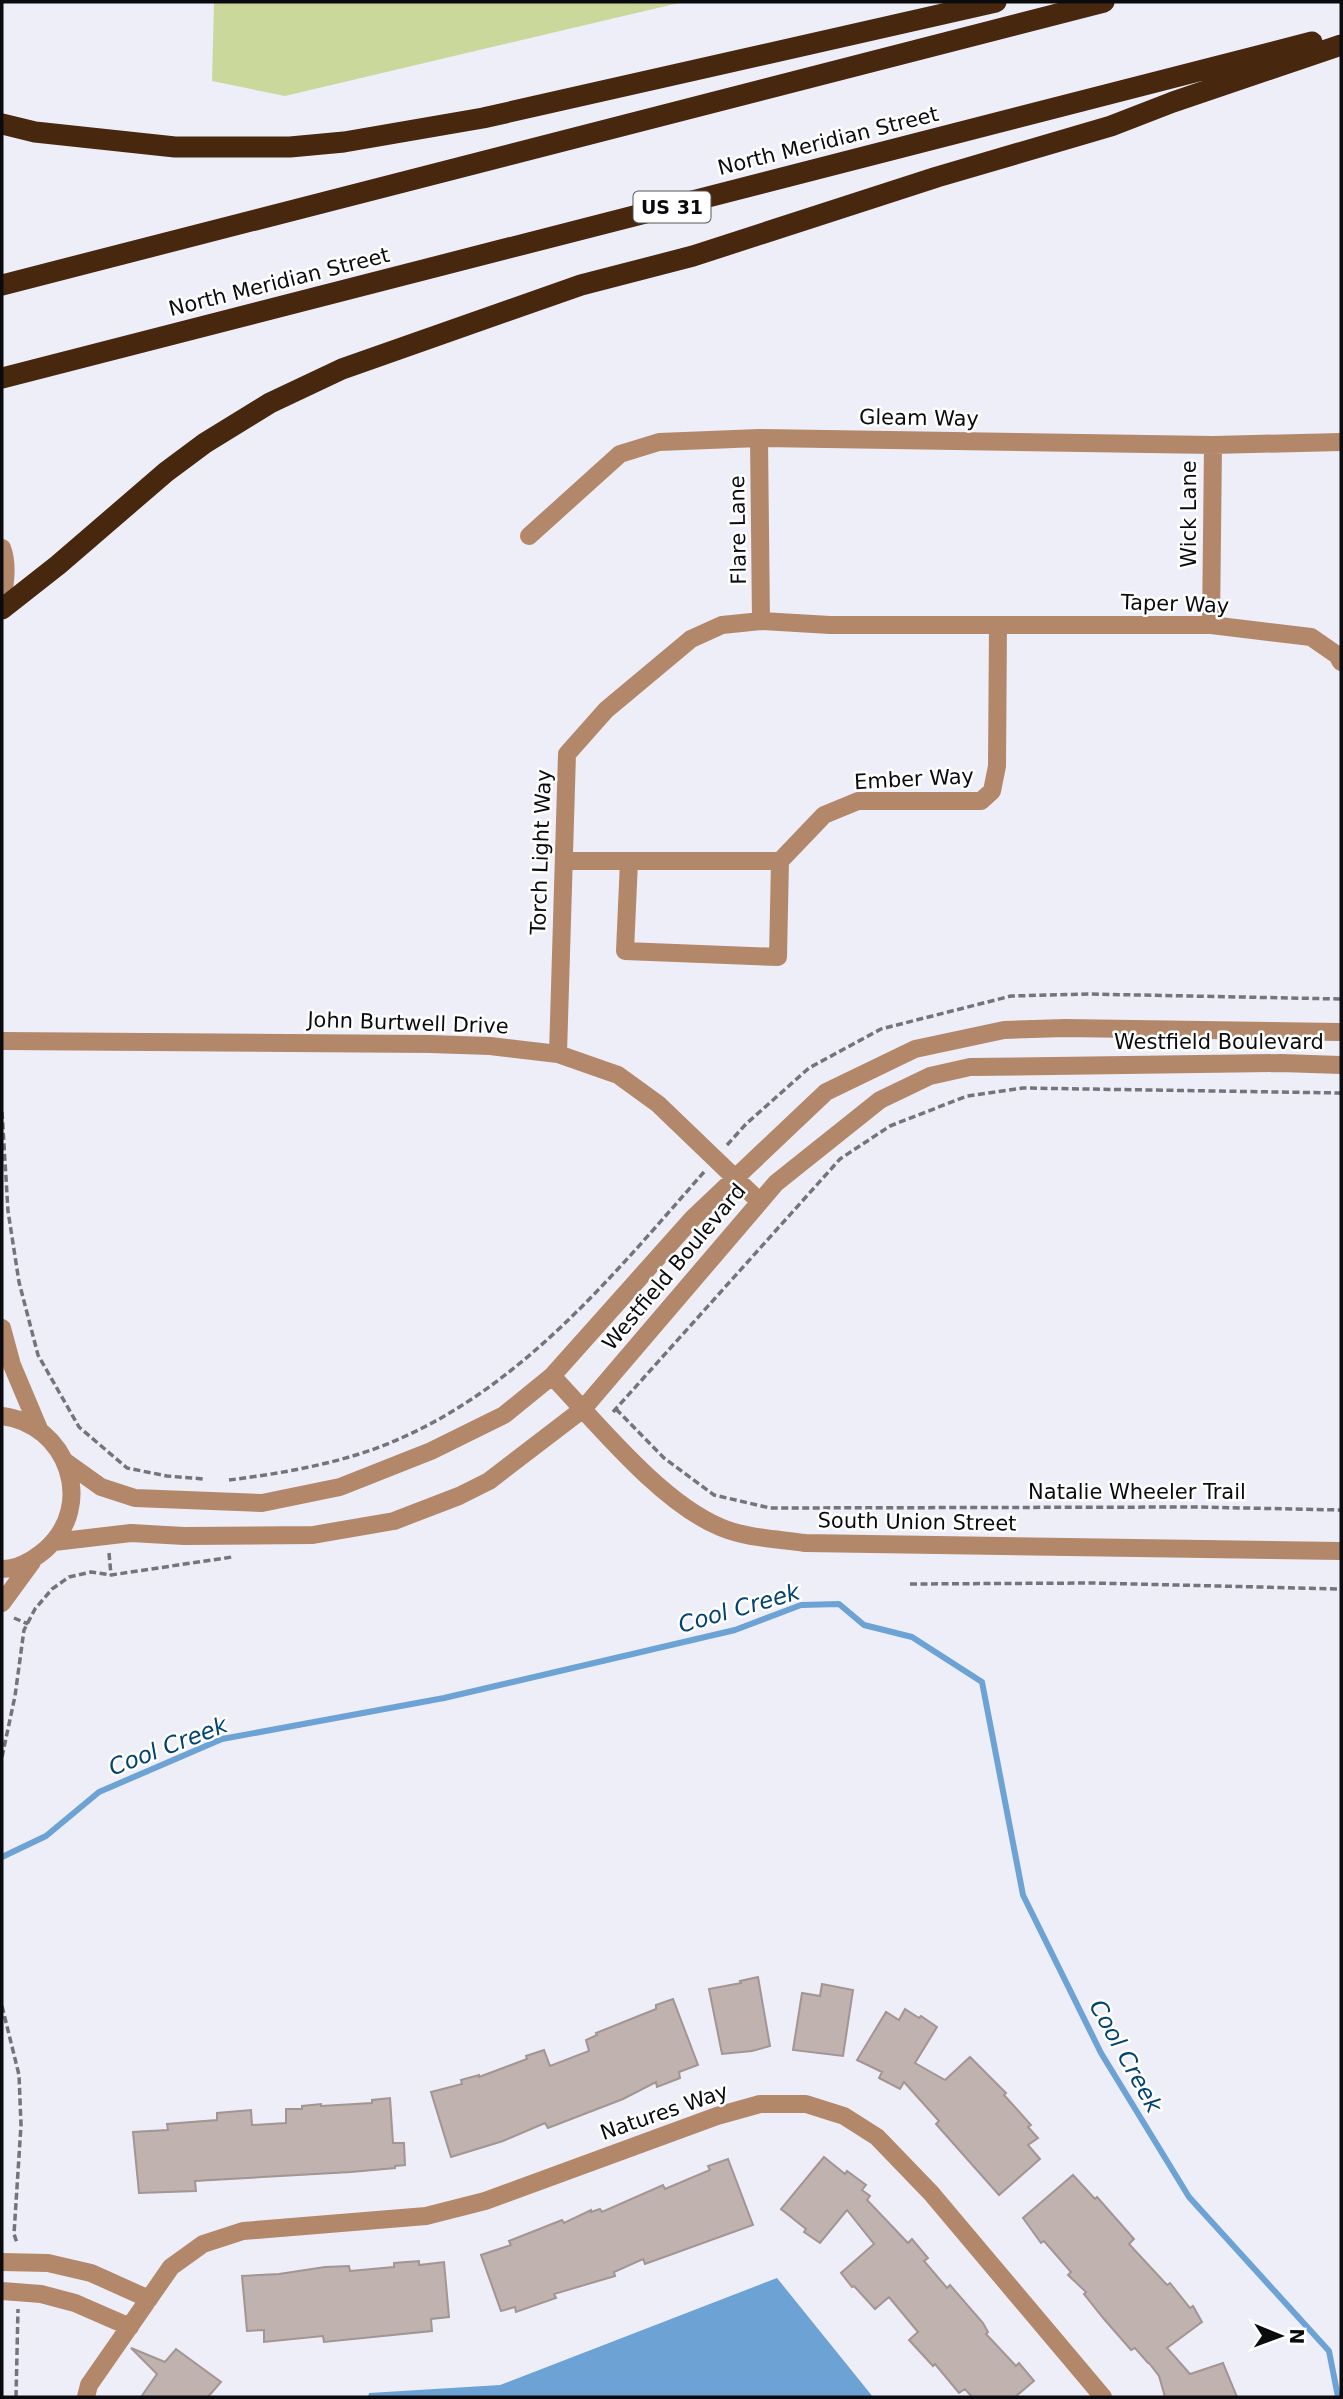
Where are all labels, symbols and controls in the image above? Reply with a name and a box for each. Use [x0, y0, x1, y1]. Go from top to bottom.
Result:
street label: North Meridian Street [715, 102, 941, 180]
road number: US 31 [634, 192, 710, 223]
street label: North Meridian Street [166, 243, 392, 321]
street label: Gleam Way [859, 405, 979, 431]
street label: Wick Lane [1177, 460, 1201, 568]
street label: Flare Lane [725, 475, 751, 585]
street label: Taper Way [1119, 590, 1230, 618]
street label: Ember Way [853, 764, 975, 794]
street label: Torch Light Way [526, 769, 556, 936]
street label: John Burtwell Drive [305, 1007, 509, 1039]
street label: Westfield Boulevard [1114, 1030, 1324, 1054]
street label: Westfield Boulevard [597, 1179, 751, 1355]
street label: Natalie Wheeler Trail [1028, 1480, 1246, 1504]
street label: South Union Street [817, 1508, 1017, 1536]
water label: Cool Creek [675, 1578, 804, 1638]
water label: Cool Creek [105, 1711, 233, 1781]
water label: Cool Creek [1084, 1995, 1168, 2118]
street label: Natures Way [597, 2079, 731, 2145]
north arrow [1245, 2301, 1315, 2371]
text: N [1286, 2328, 1308, 2344]

